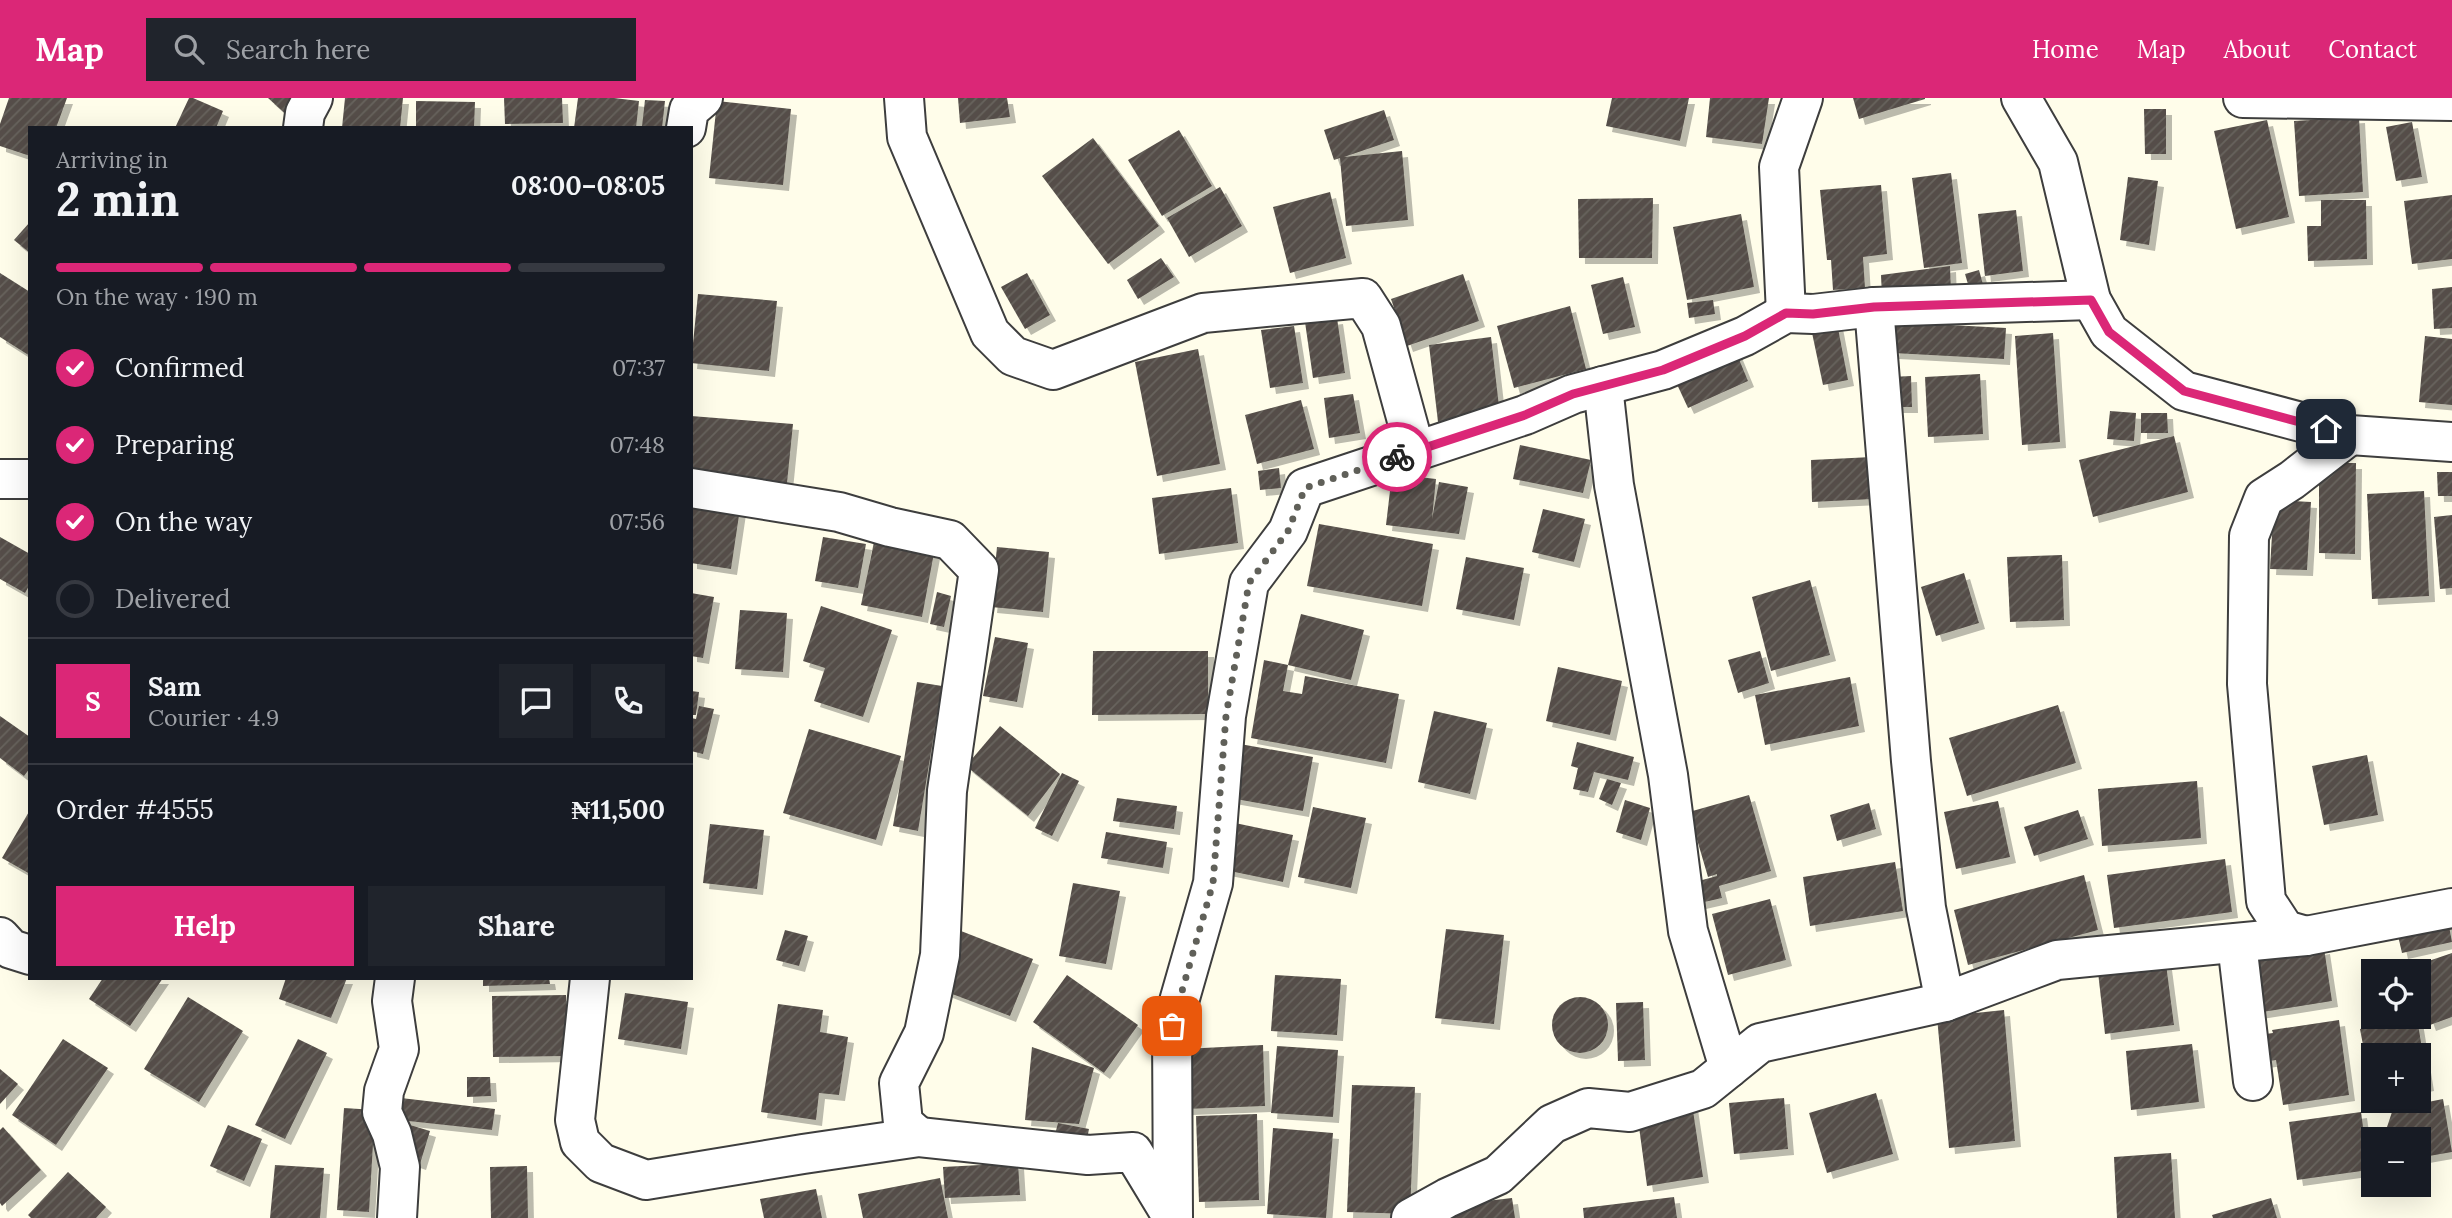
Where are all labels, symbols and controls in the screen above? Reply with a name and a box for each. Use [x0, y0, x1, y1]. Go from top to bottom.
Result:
search box [146, 18, 636, 81]
text: Map [35, 28, 104, 70]
icon: search [170, 30, 208, 68]
text: Search here [226, 33, 370, 66]
text: Home [2032, 34, 2099, 65]
text: Map [2137, 34, 2186, 65]
text: About [2224, 34, 2290, 65]
text: Contact [2328, 34, 2417, 65]
text: Arriving in [56, 145, 168, 174]
text: 08:00–08:05 [511, 169, 665, 202]
text: 2 min [56, 170, 179, 229]
text: On the way · 190 m [56, 282, 258, 311]
icon: check [56, 349, 94, 387]
text: Confirmed [115, 351, 244, 384]
text: 07:37 [612, 353, 665, 382]
pin [2296, 399, 2356, 459]
icon: home [2307, 410, 2345, 448]
courier [1362, 422, 1432, 492]
icon: check [56, 426, 94, 464]
text: Preparing [115, 428, 234, 461]
text: 07:48 [609, 430, 665, 459]
icon: bike [1378, 438, 1416, 476]
icon: check [56, 503, 94, 541]
text: On the way [115, 505, 252, 538]
text: 07:56 [609, 507, 665, 536]
text: Delivered [115, 582, 231, 615]
button: chat [499, 664, 573, 738]
button: phone [591, 664, 665, 738]
text: Sam [148, 670, 201, 703]
text: S [85, 685, 101, 718]
text: Courier · 4.9 [148, 703, 279, 732]
text: Order #4555 [56, 793, 214, 826]
text: ₦11,500 [571, 793, 665, 826]
button: Help [56, 886, 354, 966]
button: Share [368, 886, 665, 966]
map controls [2361, 959, 2431, 1197]
button: locate [2361, 959, 2431, 1029]
pin [1142, 996, 1202, 1056]
icon: bag [1153, 1007, 1191, 1045]
button: + [2361, 1043, 2431, 1113]
button: − [2361, 1127, 2431, 1197]

